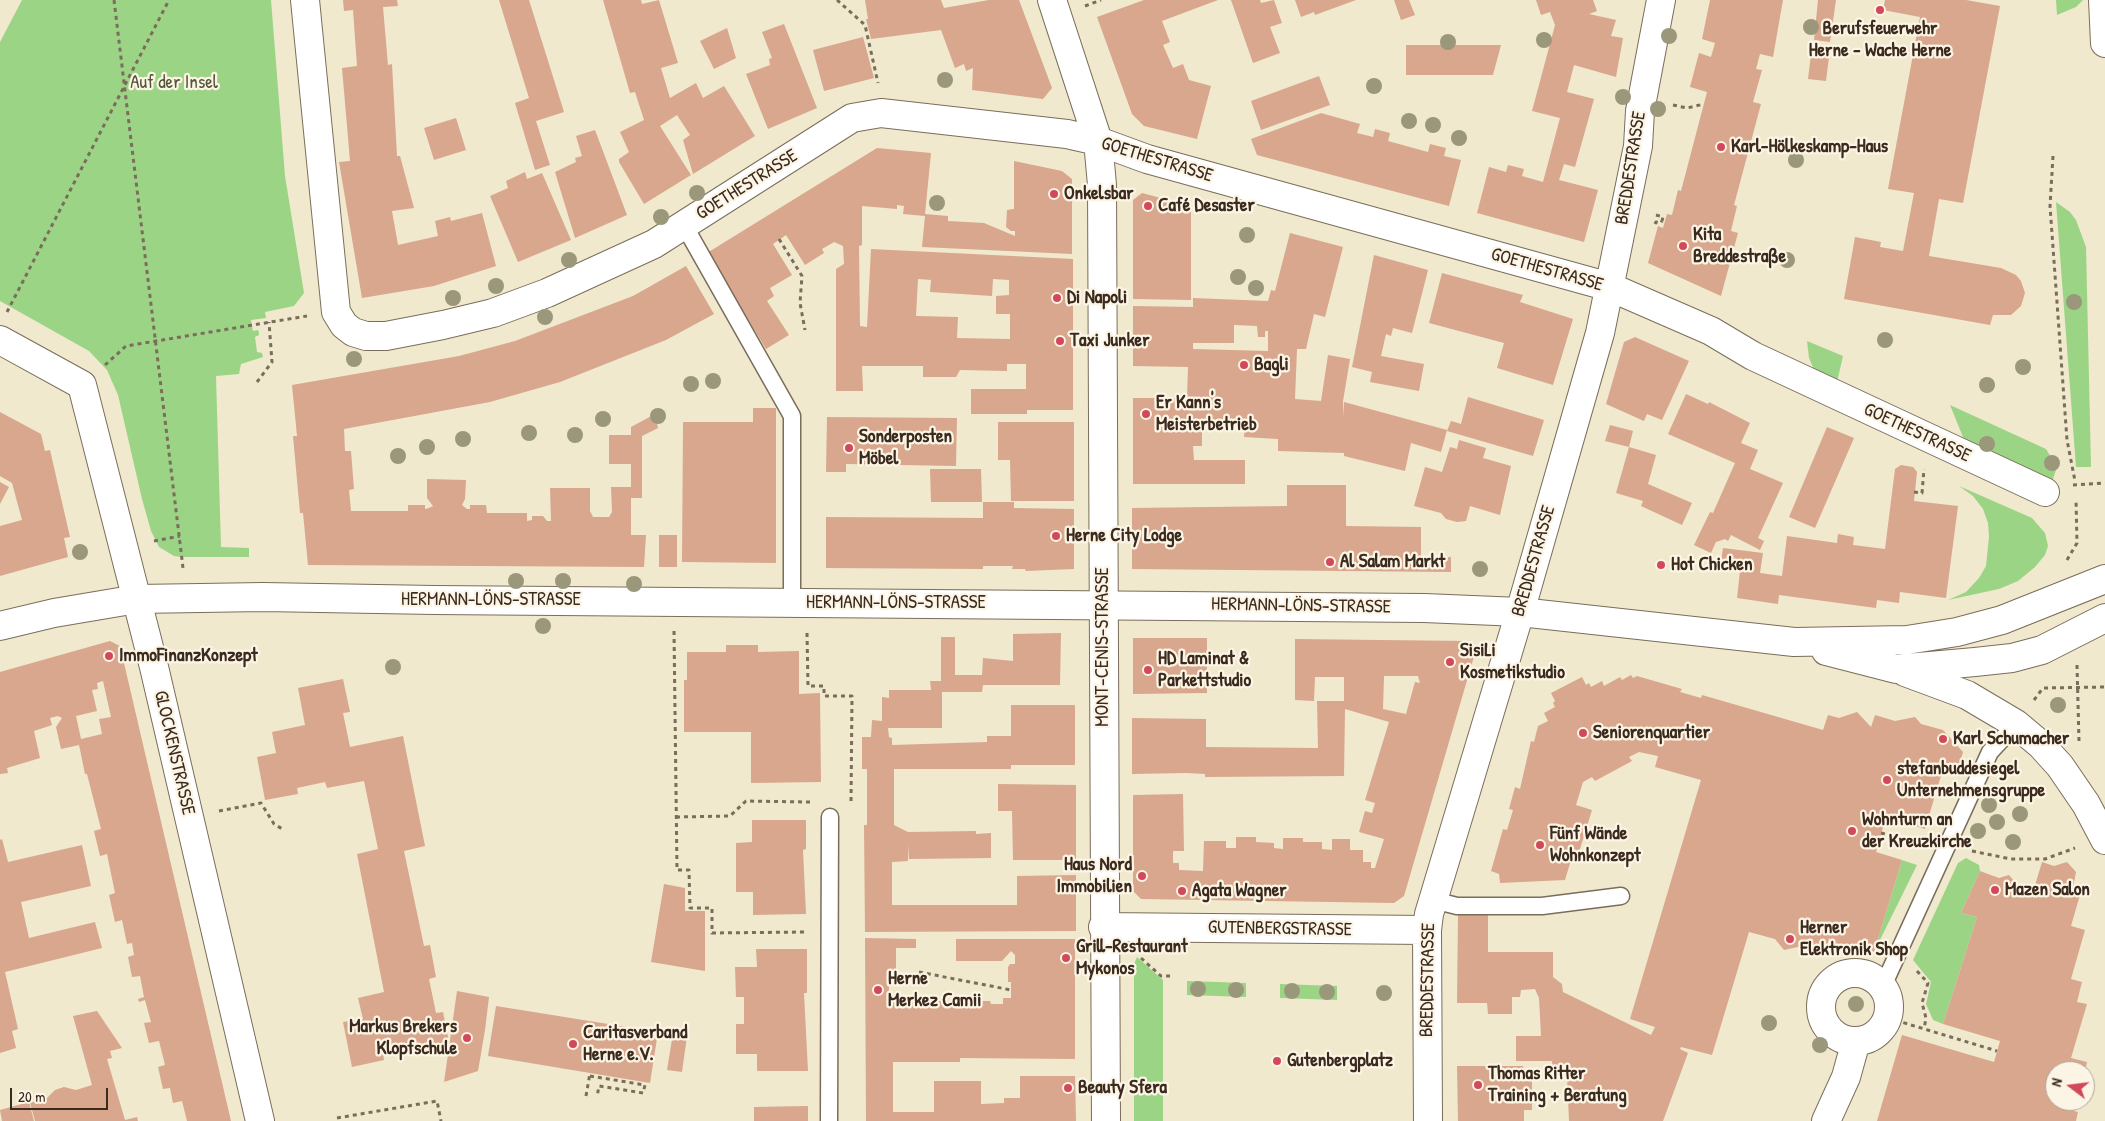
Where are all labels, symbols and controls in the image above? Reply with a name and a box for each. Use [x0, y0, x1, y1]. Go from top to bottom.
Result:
marker: Berufsfeuerwehr Herne - Wache Herne [1874, 4, 1886, 16]
place label: Berufsfeuerwehr Herne - Wache Herne [1809, 18, 1951, 62]
park label: Auf der Insel [130, 72, 218, 94]
street label: BREDDESTRASSE [1611, 110, 1651, 226]
street label: GOETHESTRASSE [1098, 132, 1216, 188]
place label: Karl-Hölkeskamp-Haus [1731, 136, 1888, 158]
marker: Karl-Hölkeskamp-Haus [1715, 141, 1727, 153]
street label: GOETHESTRASSE [692, 145, 802, 225]
place label: Onkelsbar [1064, 183, 1134, 205]
marker: Onkelsbar [1048, 188, 1060, 200]
place label: Café Desaster [1158, 195, 1255, 217]
marker: Café Desaster [1142, 200, 1154, 212]
place label: Kita Breddestraße [1693, 224, 1786, 268]
marker: Kita Breddestraße [1677, 240, 1689, 252]
street label: GOETHESTRASSE [1488, 243, 1606, 297]
place label: Di Napoli [1067, 287, 1127, 309]
marker: Di Napoli [1051, 292, 1063, 304]
place label: Taxi Junker [1070, 330, 1149, 352]
marker: Taxi Junker [1054, 335, 1066, 347]
place label: Bagli [1254, 354, 1289, 376]
marker: Bagli [1238, 359, 1250, 371]
place label: Er Kann's Meisterbetrieb [1156, 392, 1257, 436]
street label: GOETHESTRASSE [1860, 398, 1974, 468]
marker: Er Kann's Meisterbetrieb [1140, 408, 1152, 420]
place label: Sonderposten Möbel [859, 426, 952, 470]
marker: Sonderposten Möbel [843, 442, 855, 454]
street label: BREDDESTRASSE [1507, 503, 1561, 619]
place label: Herne City Lodge [1066, 525, 1182, 547]
marker: Herne City Lodge [1050, 530, 1062, 542]
place label: Al Salam Markt [1340, 551, 1445, 573]
place label: Hot Chicken [1671, 554, 1753, 576]
marker: Al Salam Markt [1324, 556, 1336, 568]
marker: Hot Chicken [1655, 559, 1667, 571]
street label: MONT-CENIS-STRASSE [1092, 567, 1114, 727]
street label: HERMANN-LÖNS-STRASSE [401, 589, 581, 611]
street label: HERMANN-LÖNS-STRASSE [806, 592, 986, 614]
street label: HERMANN-LÖNS-STRASSE [1211, 593, 1391, 619]
place label: SisiLi Kosmetikstudio [1460, 640, 1565, 684]
place label: ImmoFinanzKonzept [119, 645, 258, 667]
place label: HD Laminat & Parkettstudio [1158, 648, 1251, 692]
marker: ImmoFinanzKonzept [103, 650, 115, 662]
marker: SisiLi Kosmetikstudio [1444, 656, 1456, 668]
marker: HD Laminat & Parkettstudio [1142, 664, 1154, 676]
street label: GLOCKENSTRASSE [149, 689, 199, 817]
place label: Seniorenquartier [1593, 722, 1710, 744]
marker: Seniorenquartier [1577, 727, 1589, 739]
place label: Karl Schumacher [1953, 728, 2069, 750]
marker: Karl Schumacher [1937, 733, 1949, 745]
place label: stefanbuddesiegel Unternehmensgruppe [1897, 758, 2045, 802]
marker: stefanbuddesiegel Unternehmensgruppe [1881, 774, 1893, 786]
place label: Wohnturm an der Kreuzkirche [1862, 809, 1972, 853]
place label: Fünf Wände Wohnkonzept [1550, 823, 1640, 867]
marker: Wohnturm an der Kreuzkirche [1846, 825, 1858, 837]
marker: Fünf Wände Wohnkonzept [1534, 839, 1546, 851]
place label: Haus Nord Immobilien [1056, 854, 1132, 898]
marker: Haus Nord Immobilien [1136, 870, 1148, 882]
place label: Mazen Salon [2005, 879, 2090, 901]
place label: Agata Wagner [1192, 880, 1287, 902]
marker: Mazen Salon [1989, 884, 2001, 896]
marker: Agata Wagner [1176, 885, 1188, 897]
street label: GUTENBERGSTRASSE [1208, 916, 1352, 942]
place label: Herner Elektronik Shop [1800, 917, 1908, 961]
street label: BREDDESTRASSE [1416, 923, 1440, 1037]
marker: Herner Elektronik Shop [1784, 933, 1796, 945]
place label: Grill-Restaurant Mykonos [1076, 936, 1188, 980]
marker: Grill-Restaurant Mykonos [1060, 952, 1072, 964]
place label: Herne Merkez Camii [888, 968, 981, 1012]
marker: Herne Merkez Camii [872, 984, 884, 996]
place label: Markus Brekers Klopfschule [349, 1016, 457, 1060]
place label: Caritasverband Herne e.V. [583, 1022, 687, 1066]
marker: Markus Brekers Klopfschule [461, 1032, 473, 1044]
marker: Caritasverband Herne e.V. [567, 1038, 579, 1050]
place label: Gutenbergplatz [1287, 1050, 1393, 1072]
marker: Gutenbergplatz [1271, 1055, 1283, 1067]
north arrow [2045, 1061, 2095, 1111]
place label: Thomas Ritter Training + Beratung [1488, 1063, 1627, 1107]
text: N [2046, 1076, 2066, 1088]
place label: Beauty Sfera [1078, 1077, 1167, 1099]
scale bar [12, 1078, 110, 1110]
marker: Thomas Ritter Training + Beratung [1472, 1079, 1484, 1091]
marker: Beauty Sfera [1062, 1082, 1074, 1094]
text: 20 m [18, 1086, 45, 1107]

